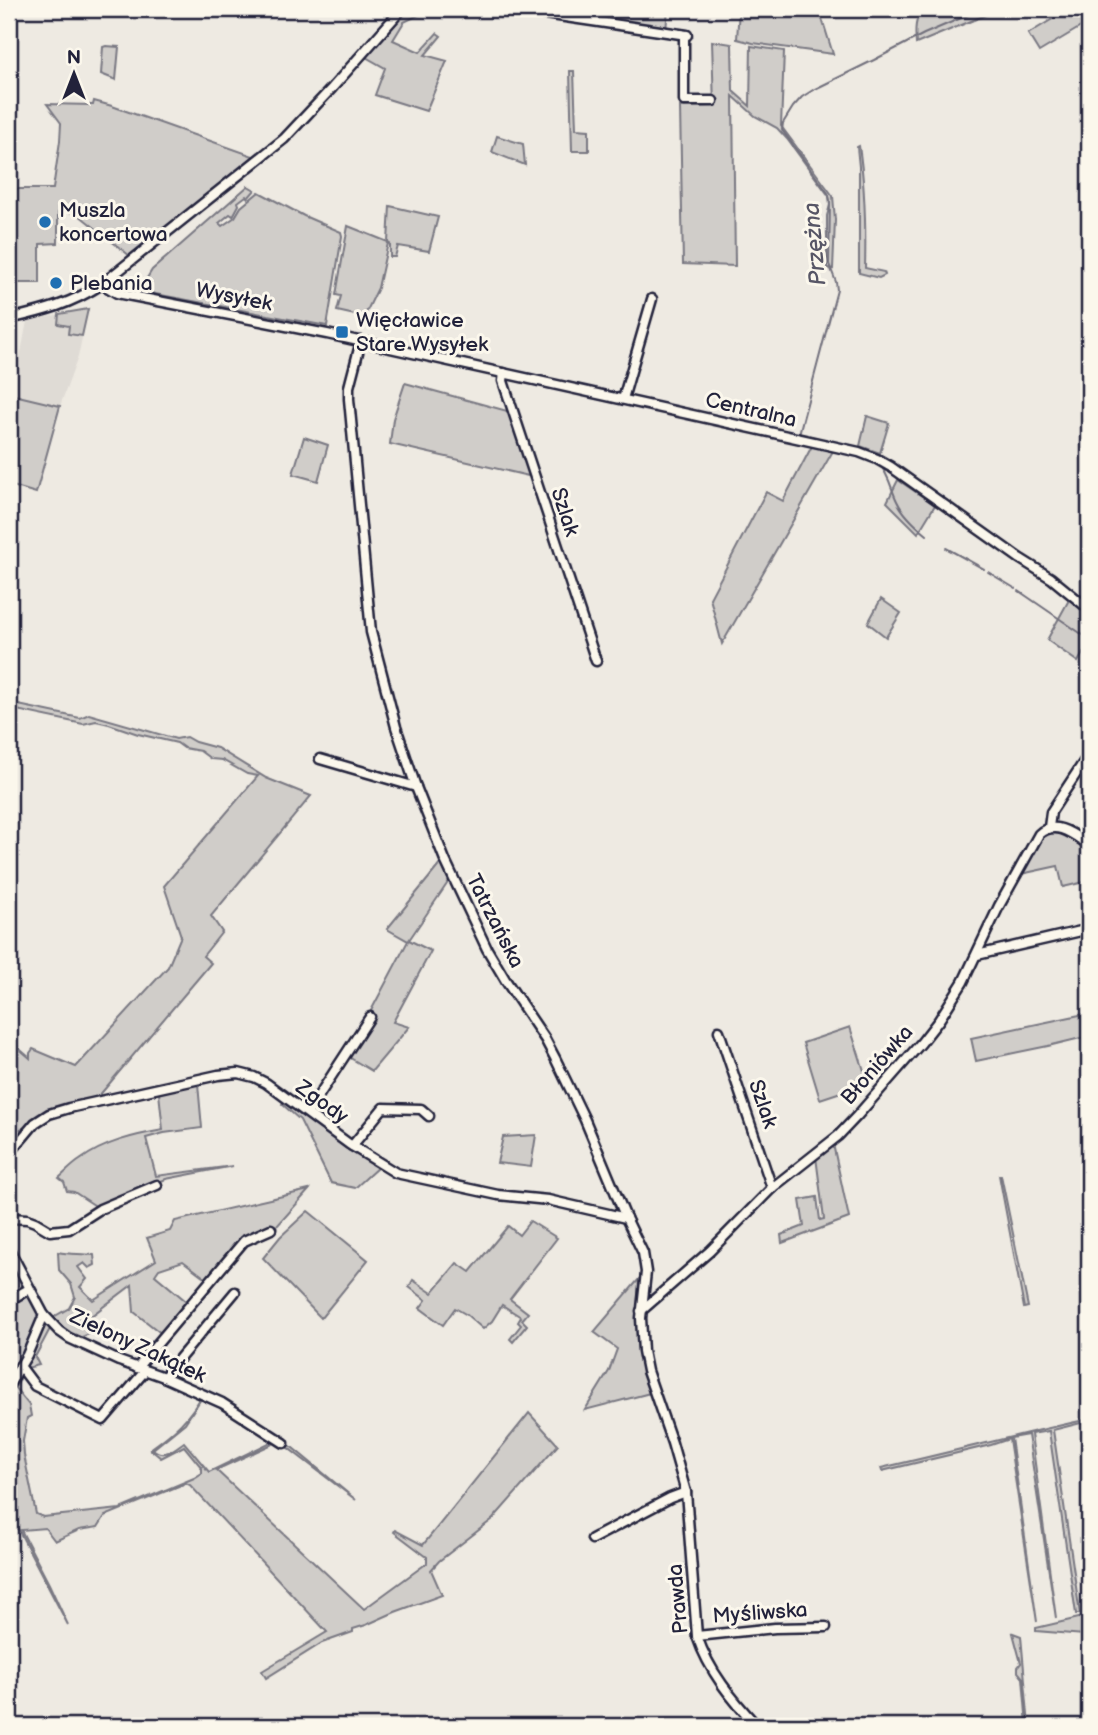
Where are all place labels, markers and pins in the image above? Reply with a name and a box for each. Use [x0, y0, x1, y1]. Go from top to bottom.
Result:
place label: Muszla koncertowa [59, 198, 168, 247]
marker: Muszla koncertowa [37, 214, 53, 230]
place label: Plebania [70, 271, 153, 296]
marker: Plebania [48, 275, 64, 291]
place label: Więcławice Stare Wysyłek [356, 308, 489, 357]
marker: Więcławice Stare Wysyłek [334, 324, 350, 340]

